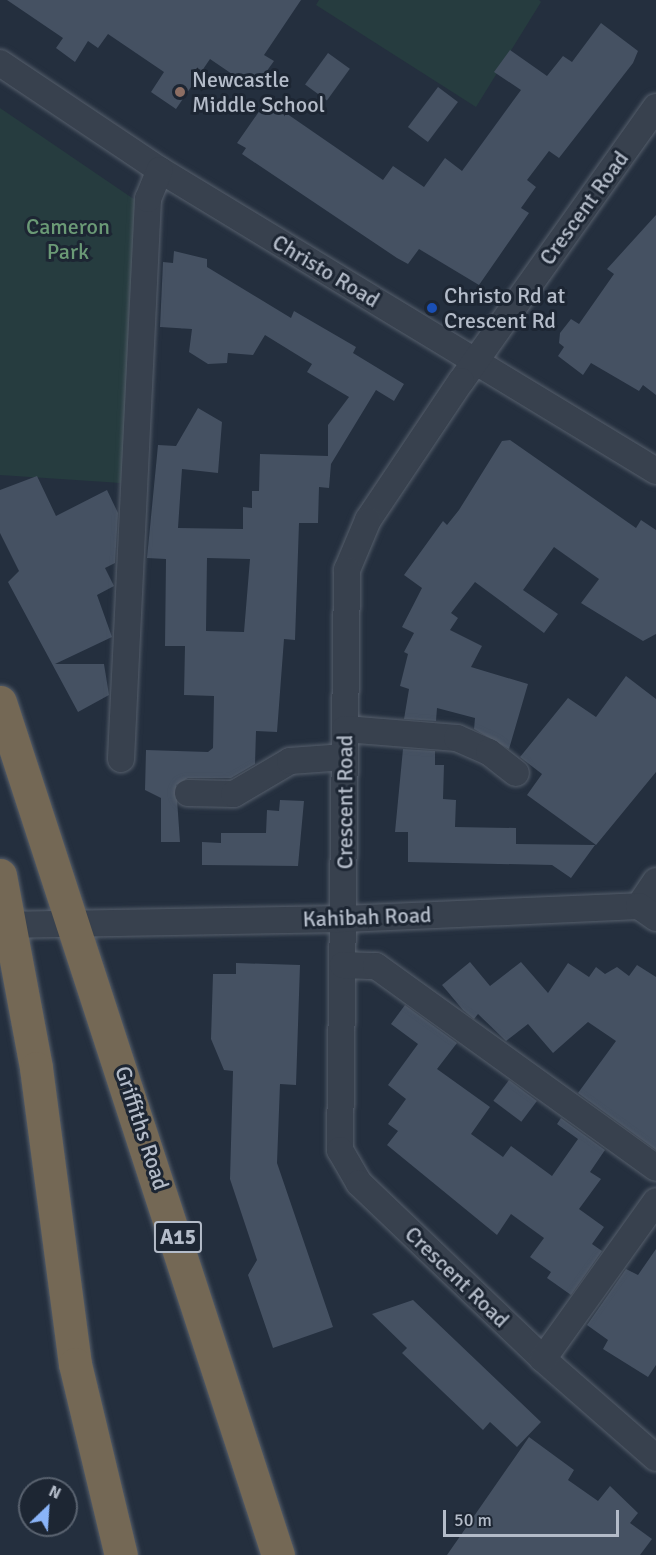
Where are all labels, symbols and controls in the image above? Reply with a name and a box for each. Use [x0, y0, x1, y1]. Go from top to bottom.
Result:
place label: Newcastle Middle School [192, 66, 325, 118]
marker: Newcastle Middle School [173, 85, 187, 99]
street label: Crescent Road [534, 146, 634, 270]
park label: Cameron Park [26, 213, 110, 264]
street label: Christo Road [268, 229, 384, 313]
place label: Christo Rd at Crescent Rd [444, 282, 565, 334]
marker: Christo Rd at Crescent Rd [425, 301, 439, 315]
street label: Crescent Road [332, 735, 358, 869]
street label: Kahibah Road [302, 902, 432, 932]
street label: Griffiths Road [109, 1063, 175, 1193]
road number: A15 [152, 1219, 204, 1255]
street label: Crescent Road [399, 1221, 515, 1333]
north arrow [18, 1477, 78, 1537]
text: N [45, 1481, 64, 1504]
scale bar [446, 1498, 622, 1536]
text: 50 m [454, 1509, 492, 1531]

